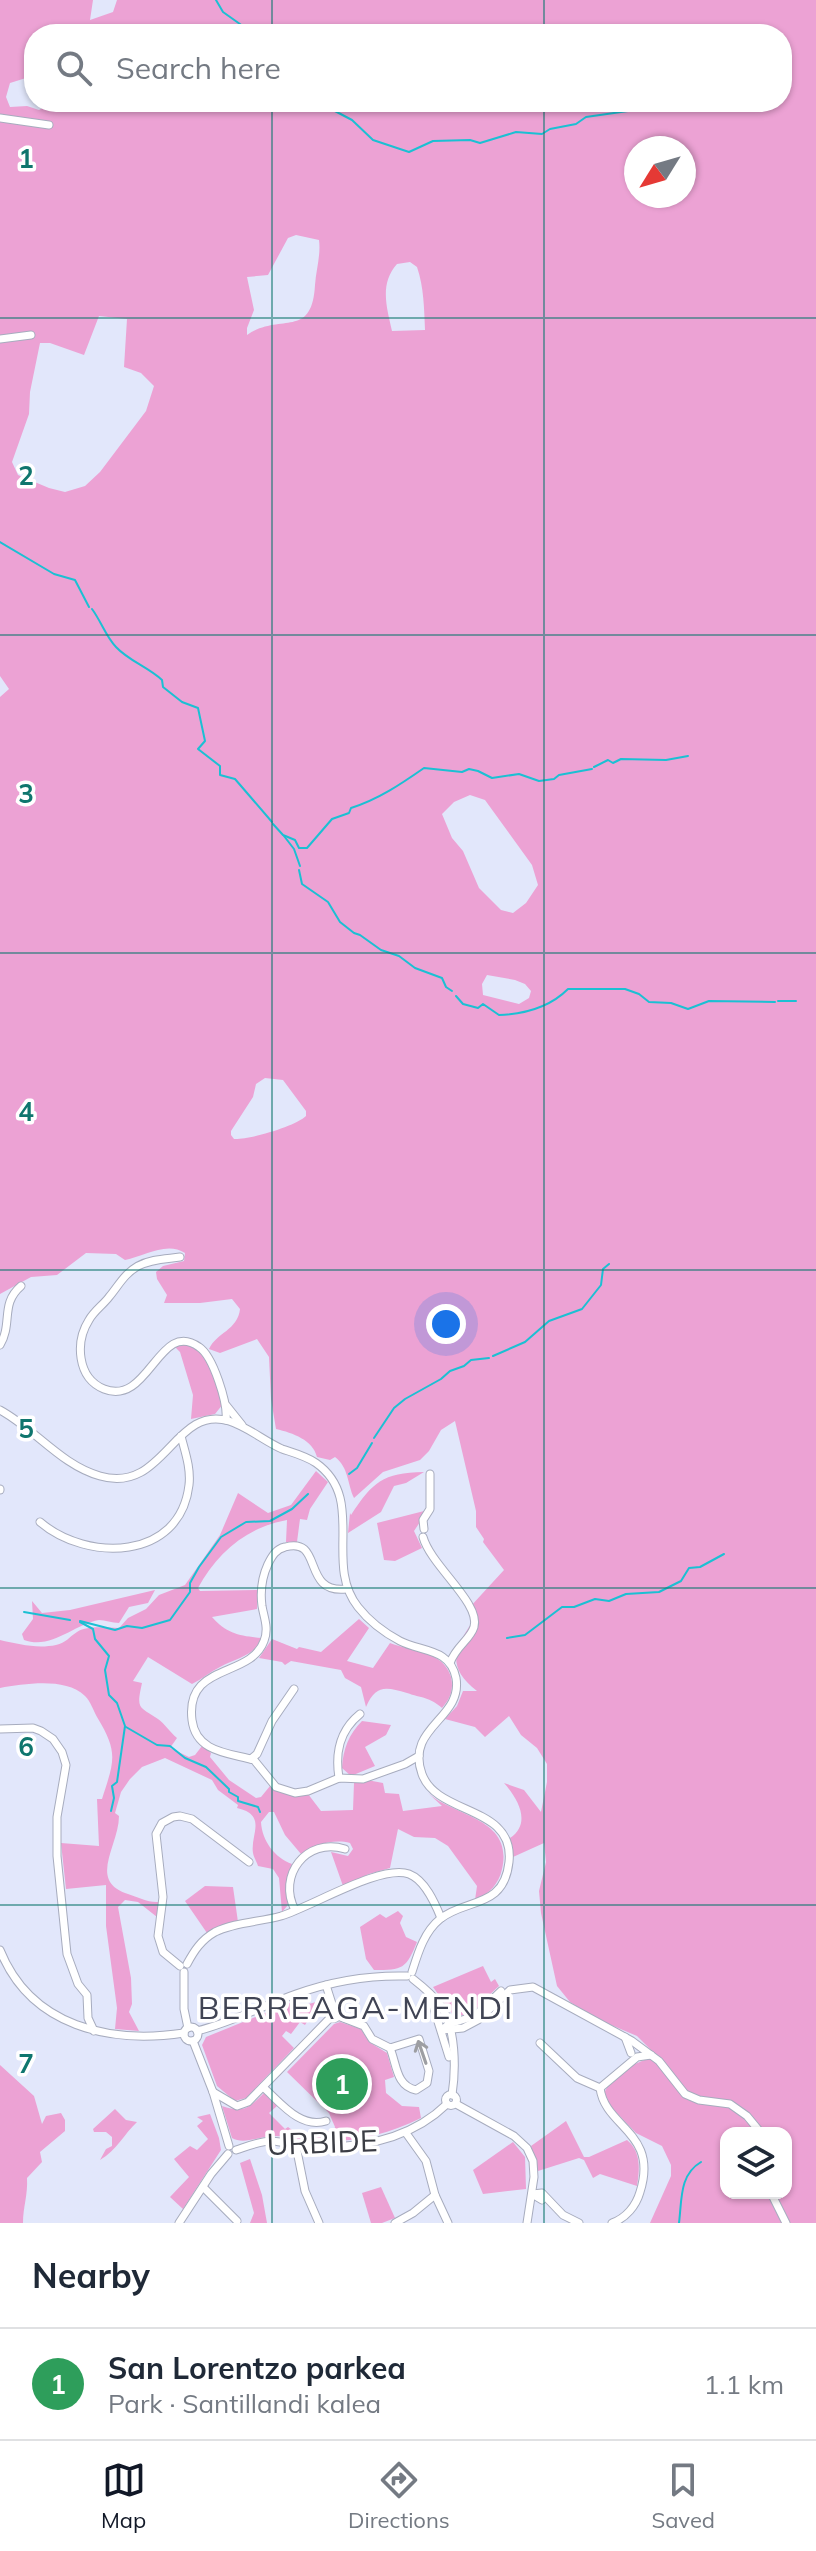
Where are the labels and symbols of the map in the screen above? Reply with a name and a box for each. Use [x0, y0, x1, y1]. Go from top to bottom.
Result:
north arrow [624, 136, 696, 208]
text: 1 [18, 142, 34, 175]
text: 2 [18, 459, 34, 492]
text: 3 [18, 777, 34, 810]
text: 4 [18, 1095, 34, 1128]
your location [426, 1304, 466, 1344]
text: 5 [18, 1412, 34, 1445]
text: 6 [18, 1730, 34, 1763]
district label: BERREAGA-MENDI [198, 1987, 514, 2027]
one-way arrow [414, 2040, 429, 2065]
text: 7 [18, 2047, 34, 2080]
pin: 1 [316, 2054, 368, 2114]
street label: URBIDE [266, 2121, 378, 2163]

